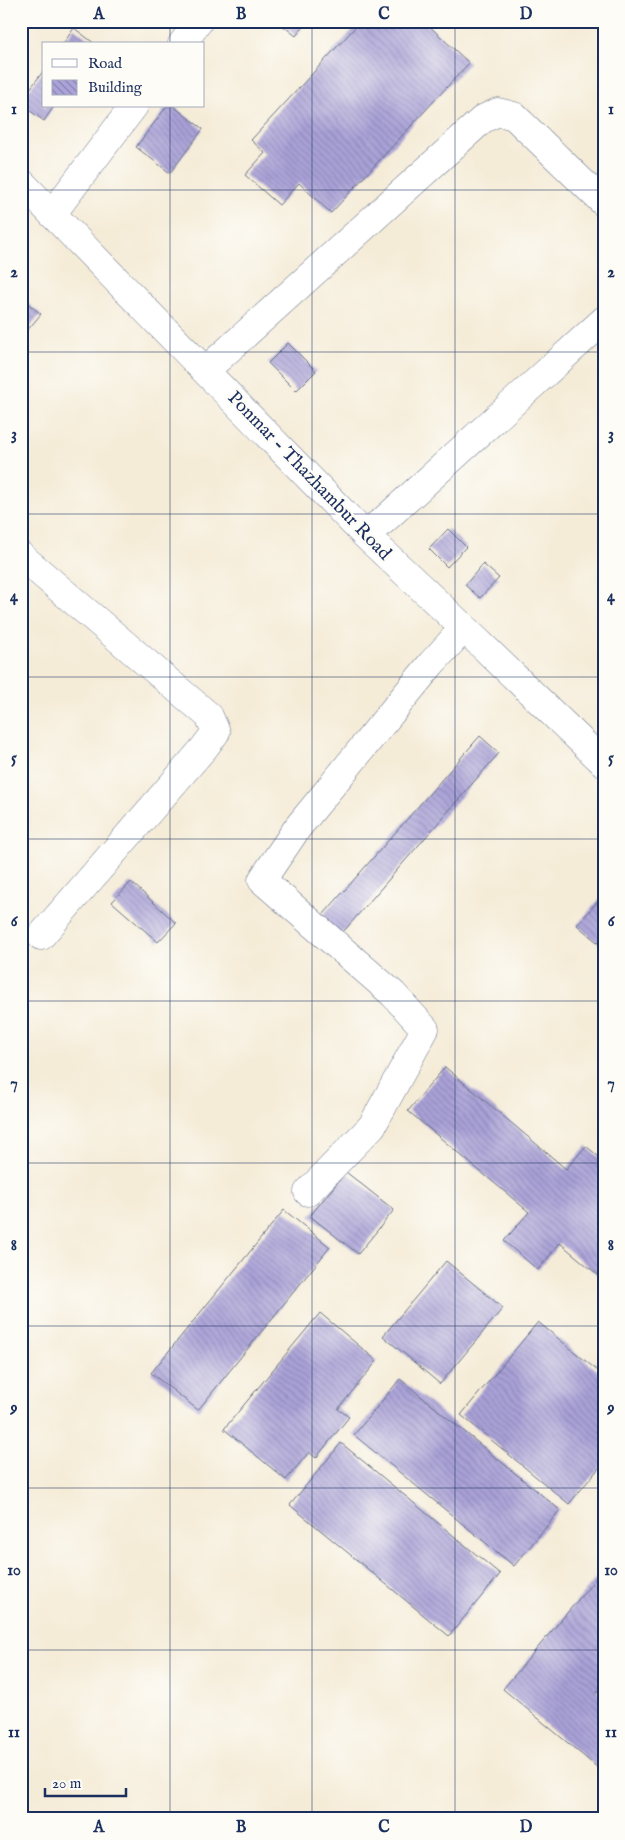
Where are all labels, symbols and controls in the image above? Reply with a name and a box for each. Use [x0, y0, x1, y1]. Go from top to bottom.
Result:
text: A [93, 5, 106, 25]
text: B [236, 5, 247, 25]
text: C [378, 5, 390, 25]
text: D [520, 5, 533, 25]
legend [42, 42, 205, 108]
text: Road [88, 54, 123, 73]
text: Building [88, 78, 143, 97]
text: 1 [11, 100, 17, 120]
text: 1 [608, 100, 614, 120]
text: 2 [10, 263, 18, 283]
text: 2 [607, 263, 615, 283]
street label: Ponmar - Thazhambur Road [222, 386, 397, 566]
text: 3 [11, 425, 17, 445]
text: 3 [608, 425, 614, 445]
text: 4 [10, 587, 19, 607]
text: 4 [607, 587, 616, 607]
text: 5 [11, 749, 17, 769]
text: 5 [608, 749, 614, 769]
text: 6 [11, 912, 19, 932]
text: 6 [608, 912, 616, 932]
text: 7 [10, 1074, 18, 1094]
text: 7 [607, 1074, 615, 1094]
text: 8 [11, 1236, 17, 1256]
text: 8 [608, 1236, 614, 1256]
text: 9 [10, 1399, 18, 1419]
text: 9 [607, 1399, 615, 1419]
text: 10 [7, 1561, 21, 1581]
text: 10 [604, 1561, 618, 1581]
text: 11 [8, 1723, 20, 1743]
text: 11 [605, 1723, 617, 1743]
scale bar [45, 1765, 126, 1797]
text: 20 m [52, 1774, 82, 1793]
text: A [93, 1818, 106, 1838]
text: B [236, 1818, 247, 1838]
text: C [378, 1818, 390, 1838]
text: D [520, 1818, 533, 1838]

